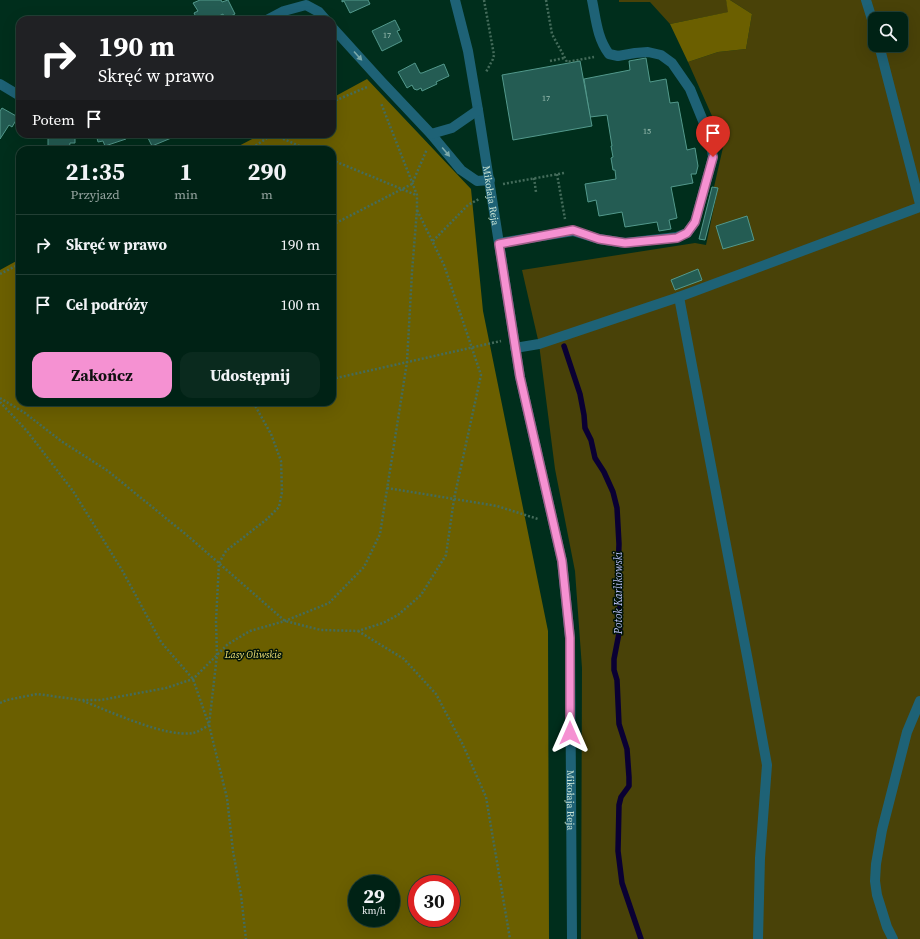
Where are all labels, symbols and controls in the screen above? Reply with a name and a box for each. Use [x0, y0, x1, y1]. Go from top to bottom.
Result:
map controls [868, 12, 908, 52]
button: search [868, 12, 908, 52]
text: 190 m [98, 27, 175, 65]
house number: 17 [383, 30, 391, 41]
icon: right [32, 32, 84, 84]
one-way arrow [353, 51, 363, 61]
text: Skręć w prawo [98, 63, 214, 88]
house number: 17 [542, 93, 550, 104]
icon: arrive [83, 108, 105, 130]
text: Potem [32, 109, 75, 130]
pin [696, 116, 730, 157]
icon: arrive [702, 122, 724, 144]
house number: 15 [643, 126, 651, 137]
one-way arrow [441, 146, 450, 157]
text: 21:35 [66, 155, 125, 188]
text: 1 [180, 155, 193, 188]
text: 290 [247, 155, 286, 188]
street label: Mikołaja Reja [480, 165, 503, 227]
text: Przyjazd [71, 186, 120, 203]
text: min [174, 186, 198, 203]
text: m [261, 186, 273, 203]
icon: right [32, 234, 54, 256]
text: Skręć w prawo [66, 234, 167, 255]
text: 190 m [280, 234, 320, 255]
icon: arrive [32, 294, 54, 316]
text: Cel podróży [66, 294, 148, 315]
text: 100 m [280, 294, 320, 315]
button: Zakończ [32, 352, 172, 398]
button: Udostępnij [180, 352, 320, 398]
water label: Potok Karlikowski [611, 551, 626, 635]
park label: Lasy Oliwskie [224, 648, 281, 661]
position arrow [549, 712, 591, 754]
street label: Mikołaja Reja [564, 770, 578, 831]
speed limit sign: 30 [408, 875, 460, 927]
text: 29 [363, 882, 385, 910]
text: km/h [362, 904, 386, 917]

